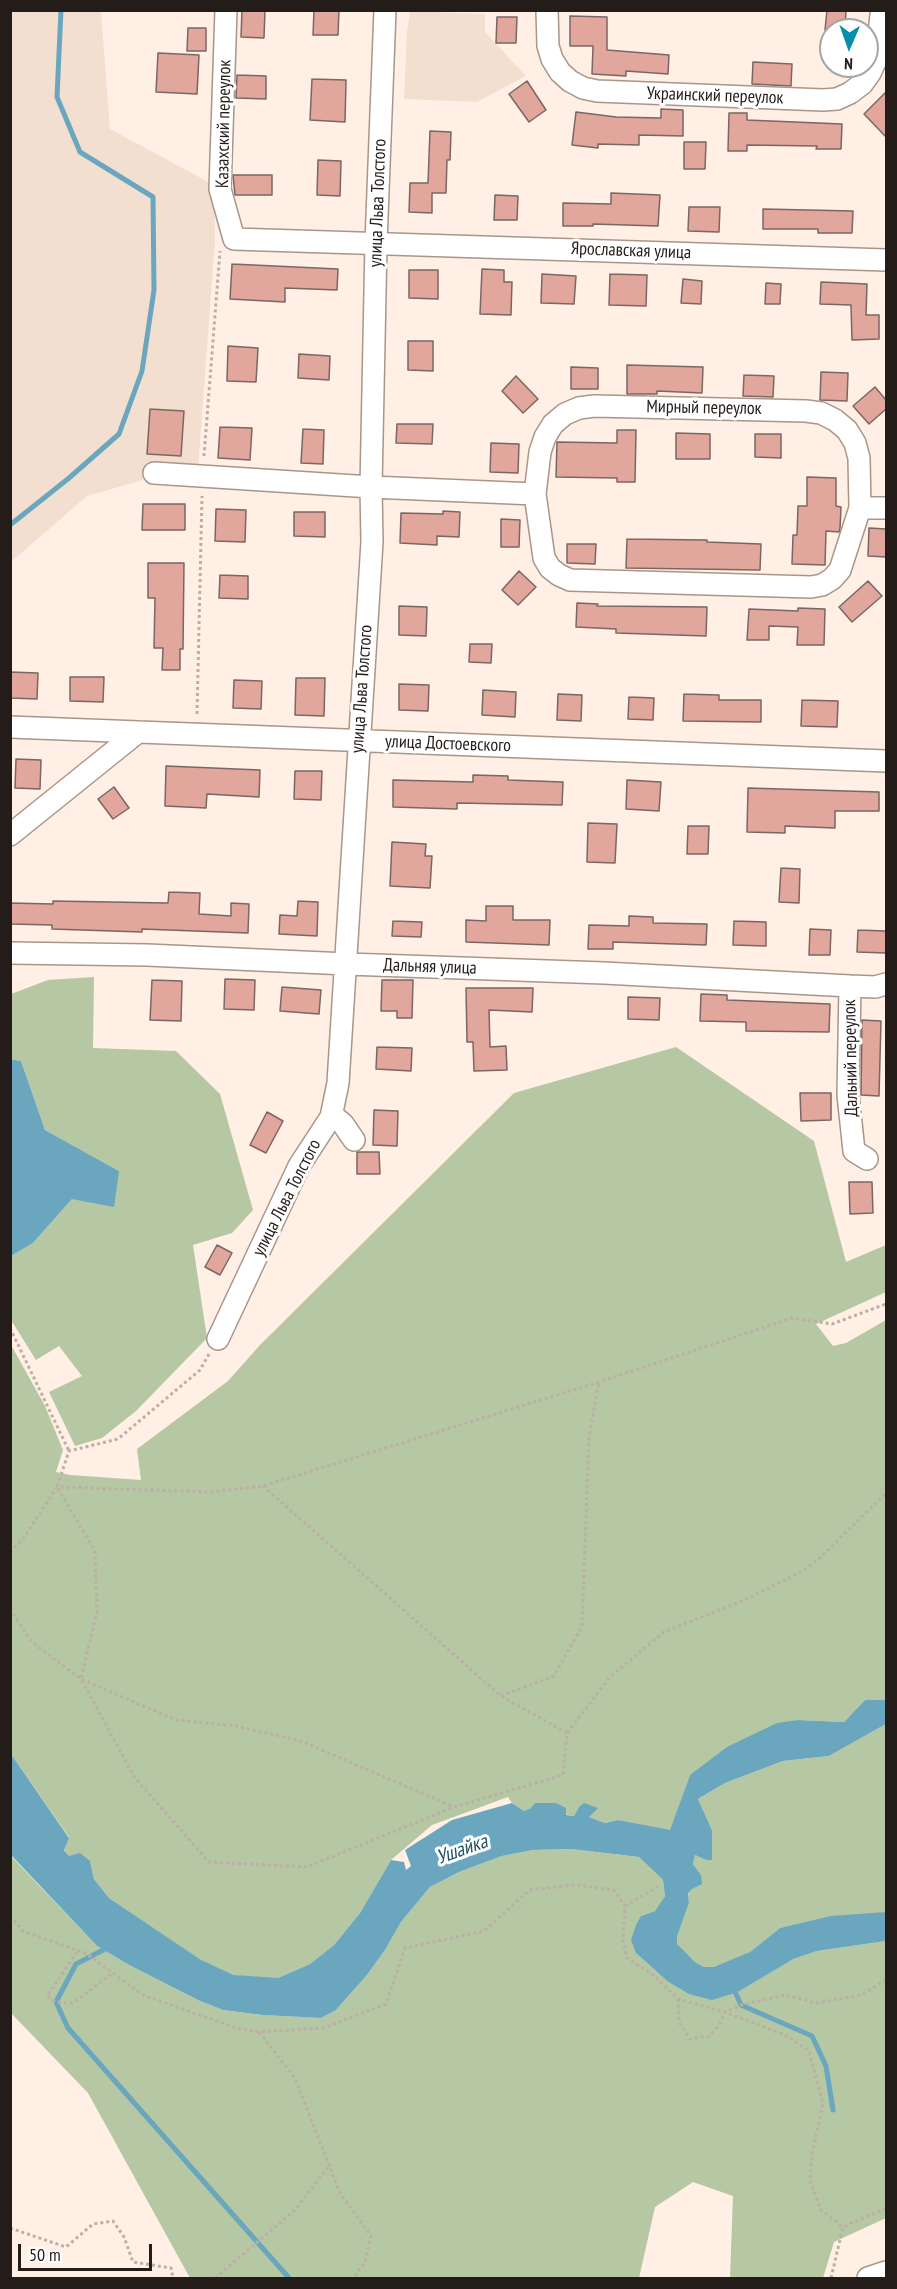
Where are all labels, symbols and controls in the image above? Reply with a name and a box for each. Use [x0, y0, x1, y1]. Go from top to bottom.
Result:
north arrow [819, 18, 879, 78]
text: N [844, 54, 853, 74]
street label: Казахский переулок [212, 60, 236, 188]
street label: Украинский переулок [646, 83, 784, 109]
street label: улица Льва Толстого [365, 138, 391, 268]
street label: Ярославская улица [571, 238, 691, 264]
street label: Мирный переулок [646, 396, 762, 420]
street label: улица Льва Толстого [347, 624, 377, 754]
street label: улица Достоевского [385, 731, 511, 757]
street label: Дальняя улица [383, 955, 477, 979]
street label: Дальний переулок [839, 999, 863, 1117]
street label: улица Льва Толстого [248, 1136, 326, 1260]
water label: Ушайка [433, 1830, 491, 1870]
scale bar [21, 2232, 154, 2270]
text: 50 m [29, 2243, 61, 2266]

